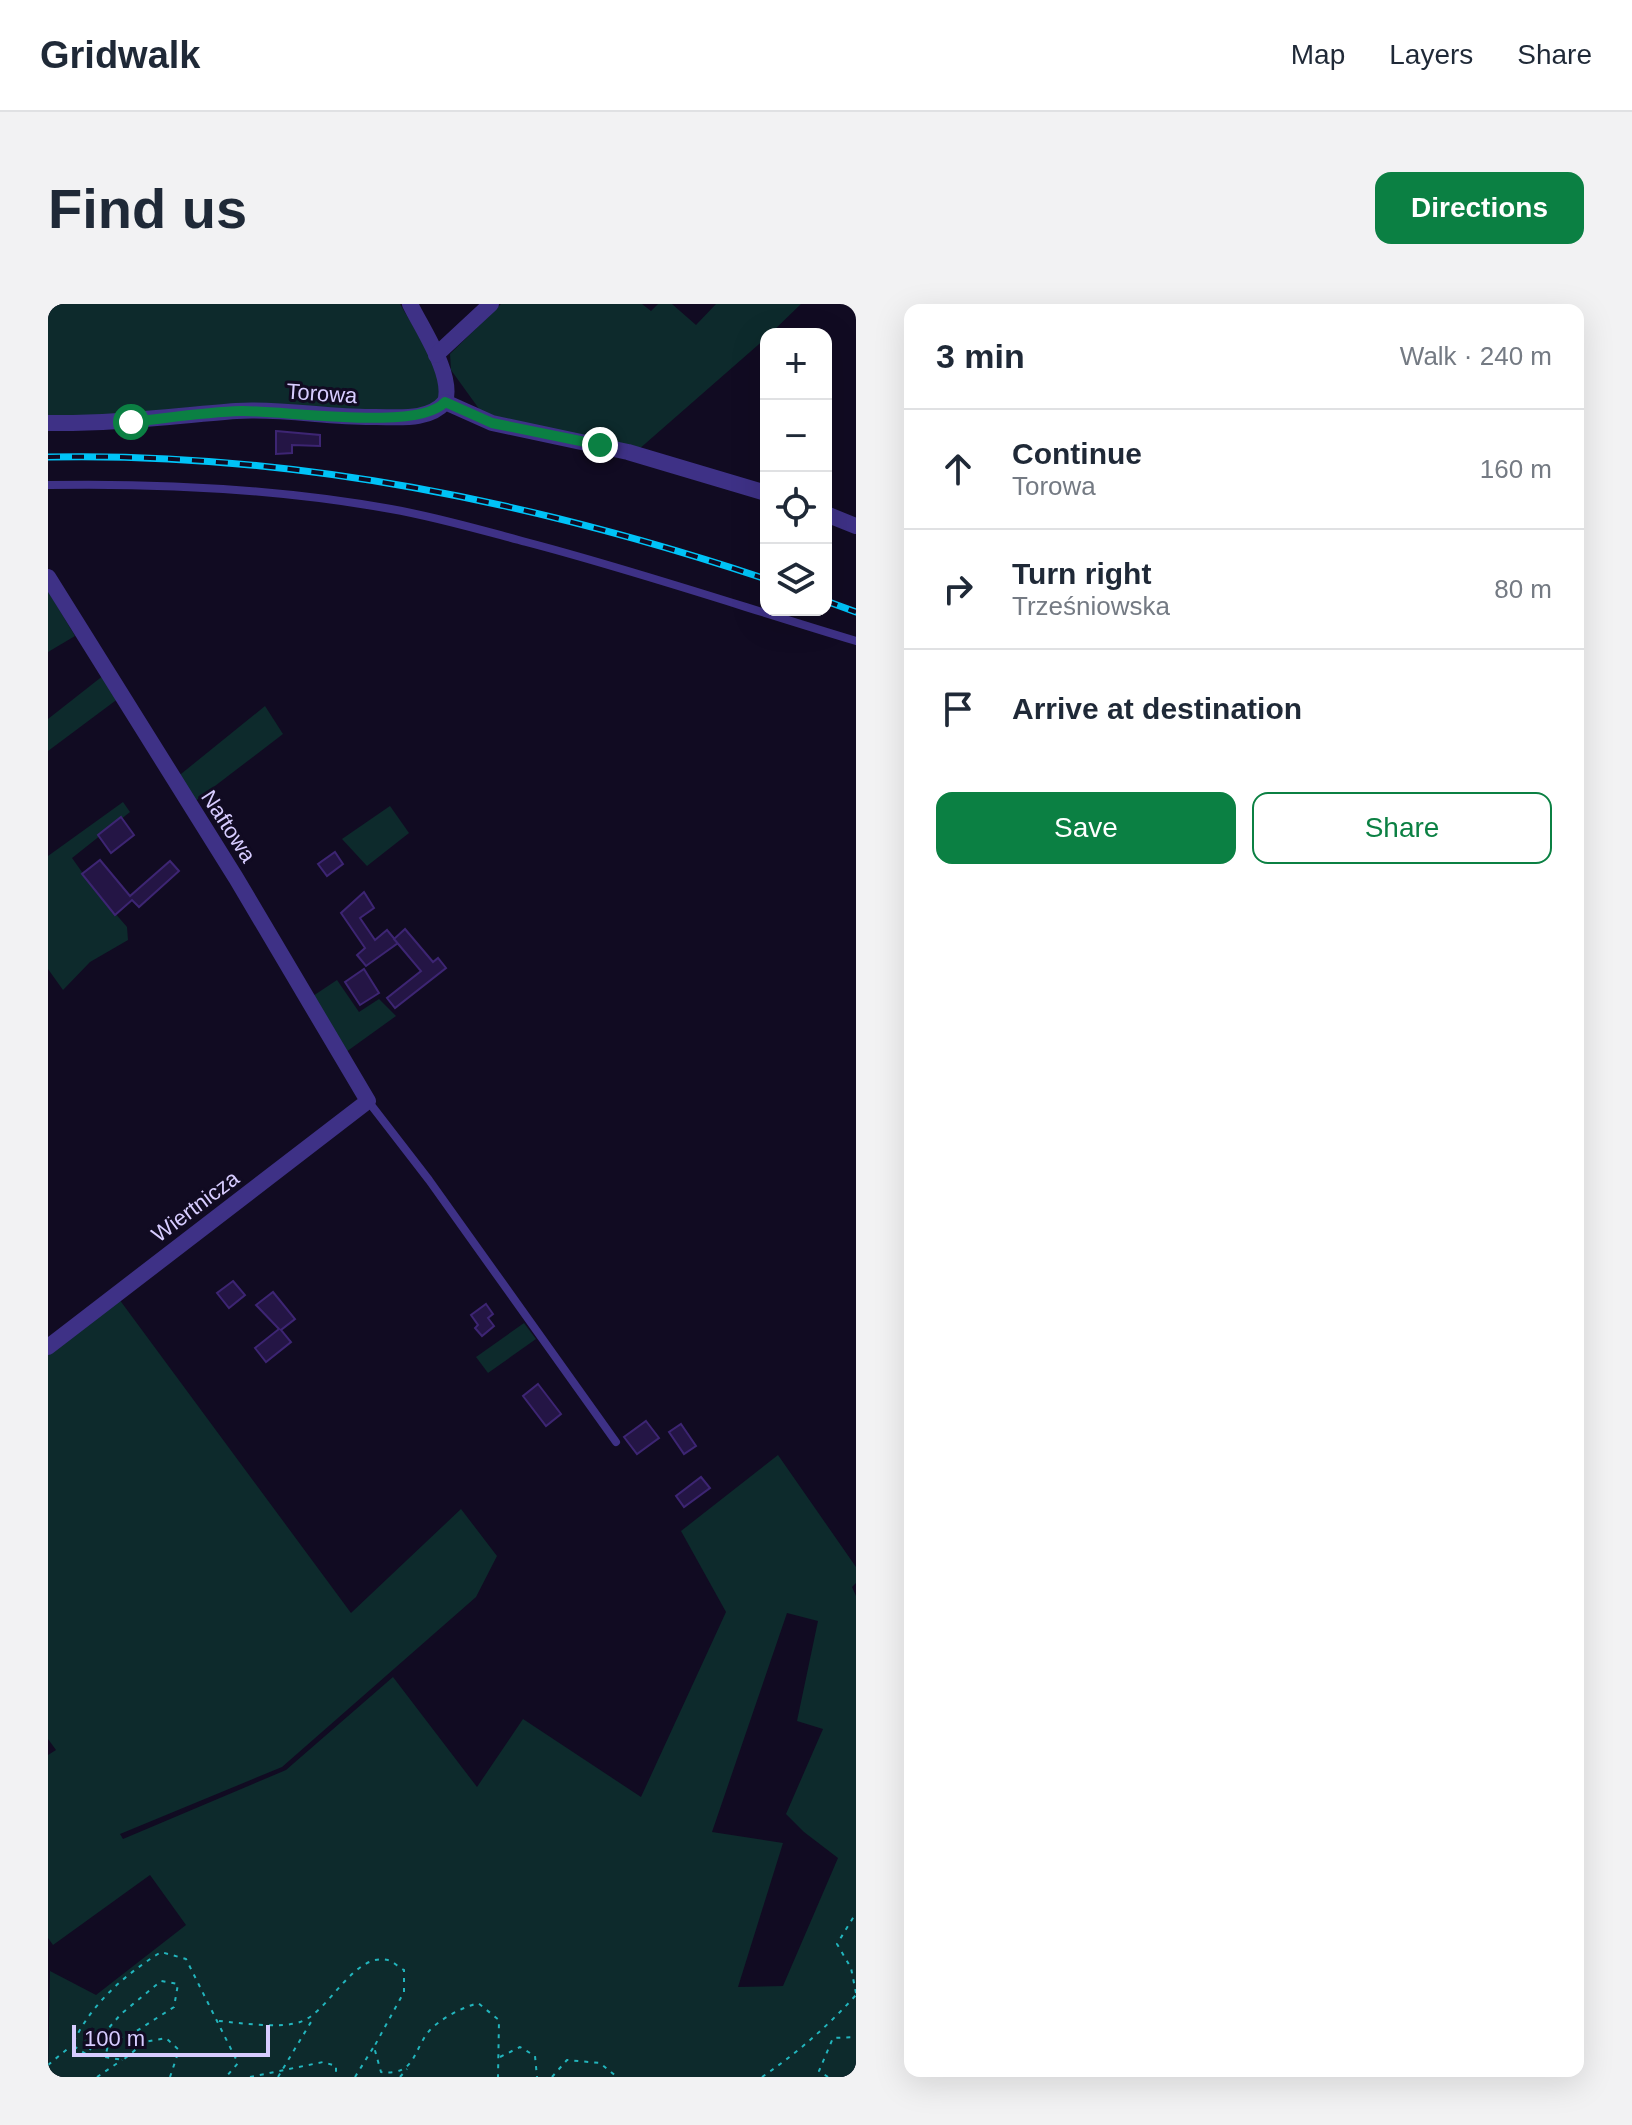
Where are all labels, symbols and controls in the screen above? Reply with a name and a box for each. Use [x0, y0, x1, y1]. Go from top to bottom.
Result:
text: Gridwalk [40, 34, 201, 76]
text: Map [1291, 39, 1345, 70]
text: Layers [1389, 39, 1473, 70]
text: Share [1517, 39, 1592, 70]
button: Directions [1375, 172, 1584, 244]
text: Find us [48, 177, 247, 240]
map controls [760, 328, 832, 616]
button: + [760, 328, 832, 400]
text: 3 min [936, 337, 1025, 375]
text: Walk · 240 m [1400, 341, 1552, 371]
street label: Torowa [286, 379, 359, 408]
button: − [760, 400, 832, 472]
route start [113, 404, 149, 440]
route end [582, 427, 618, 463]
text: Continue [1012, 437, 1142, 470]
icon: ahead [936, 447, 980, 491]
text: 160 m [1480, 454, 1552, 484]
text: Torowa [1012, 471, 1096, 501]
button: locate [760, 472, 832, 544]
button: layers [760, 544, 832, 616]
text: Turn right [1012, 557, 1151, 590]
icon: right [936, 567, 980, 611]
text: 80 m [1494, 574, 1552, 604]
text: Trześniowska [1012, 591, 1170, 621]
icon: arrive [936, 687, 980, 731]
text: Arrive at destination [1012, 692, 1302, 725]
street label: Naftowa [196, 786, 261, 868]
button: Save [936, 792, 1236, 864]
button: Share [1252, 792, 1552, 864]
street label: Wiertnicza [147, 1165, 244, 1247]
scale bar [72, 2021, 270, 2057]
text: 100 m [84, 2026, 145, 2051]

